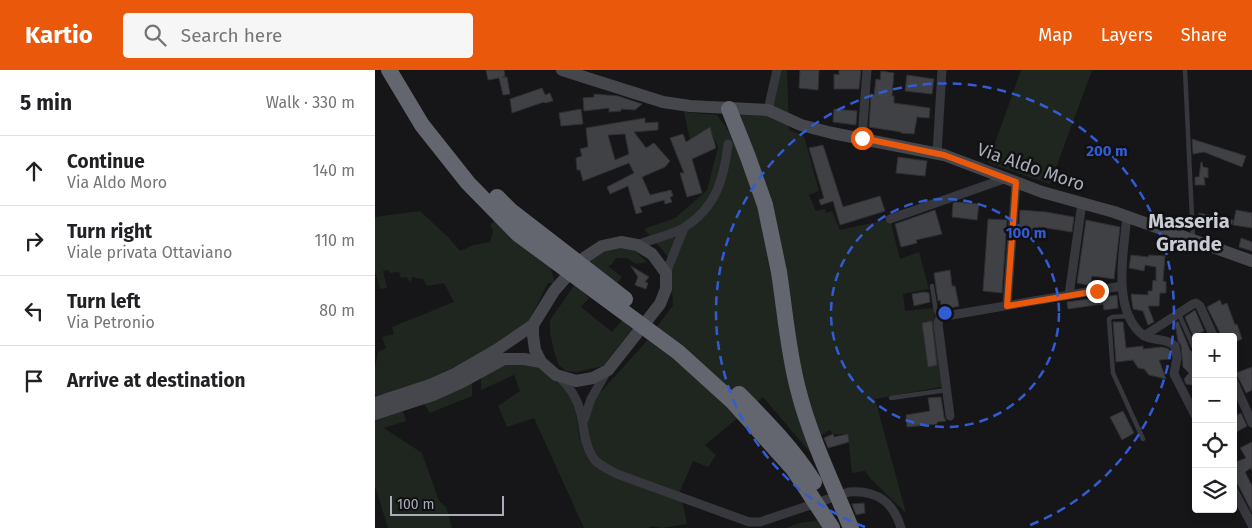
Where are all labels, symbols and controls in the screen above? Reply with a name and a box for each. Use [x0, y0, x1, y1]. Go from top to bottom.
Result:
search box [123, 13, 473, 58]
text: Kartio [25, 21, 93, 49]
icon: search [141, 21, 169, 49]
text: Search here [181, 24, 282, 47]
text: Map [1038, 24, 1073, 46]
text: Layers [1101, 24, 1153, 46]
text: Share [1181, 24, 1227, 46]
text: 5 min [20, 90, 72, 116]
text: Walk · 330 m [266, 93, 355, 112]
route start [851, 127, 874, 150]
street label: Via Aldo Moro [974, 138, 1088, 196]
text: 200 m [1086, 142, 1128, 160]
text: Continue [67, 150, 145, 173]
icon: ahead [20, 157, 48, 185]
text: 140 m [313, 161, 355, 180]
text: Via Aldo Moro [67, 173, 167, 192]
district label: Masseria Grande [1148, 209, 1230, 256]
text: Turn right [67, 220, 152, 243]
text: 100 m [1006, 224, 1046, 242]
icon: right [20, 227, 48, 255]
text: 110 m [314, 231, 355, 250]
text: Viale privata Ottaviano [67, 243, 232, 262]
route end [1086, 280, 1109, 303]
text: Turn left [67, 290, 141, 313]
icon: left [20, 297, 48, 325]
text: 80 m [319, 301, 355, 320]
centre of rings [936, 304, 954, 322]
text: Via Petronio [67, 313, 155, 332]
map controls [1192, 333, 1237, 513]
button: + [1192, 333, 1237, 378]
icon: arrive [20, 367, 48, 395]
text: Arrive at destination [67, 369, 246, 392]
button: − [1192, 378, 1237, 423]
button: locate [1192, 423, 1237, 468]
button: layers [1192, 468, 1237, 513]
scale bar [390, 493, 504, 516]
text: 100 m [397, 496, 434, 513]

